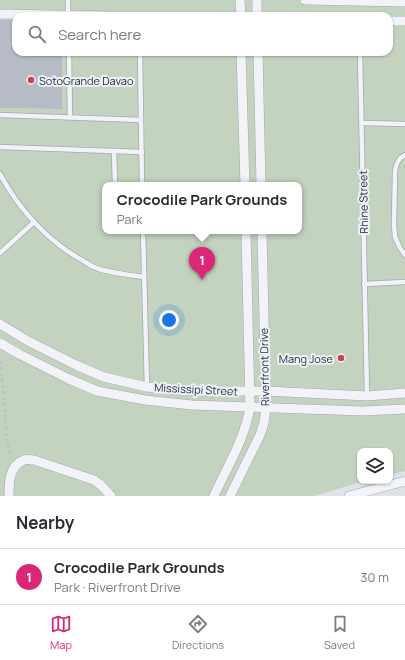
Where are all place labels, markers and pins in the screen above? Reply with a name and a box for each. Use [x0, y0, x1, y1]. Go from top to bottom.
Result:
place label: SotoGrande Davao [39, 73, 134, 88]
marker: SotoGrande Davao [26, 75, 36, 85]
pin: 1 [189, 247, 215, 280]
place label: Mang Jose [279, 351, 334, 366]
marker: Mang Jose [336, 353, 346, 363]

